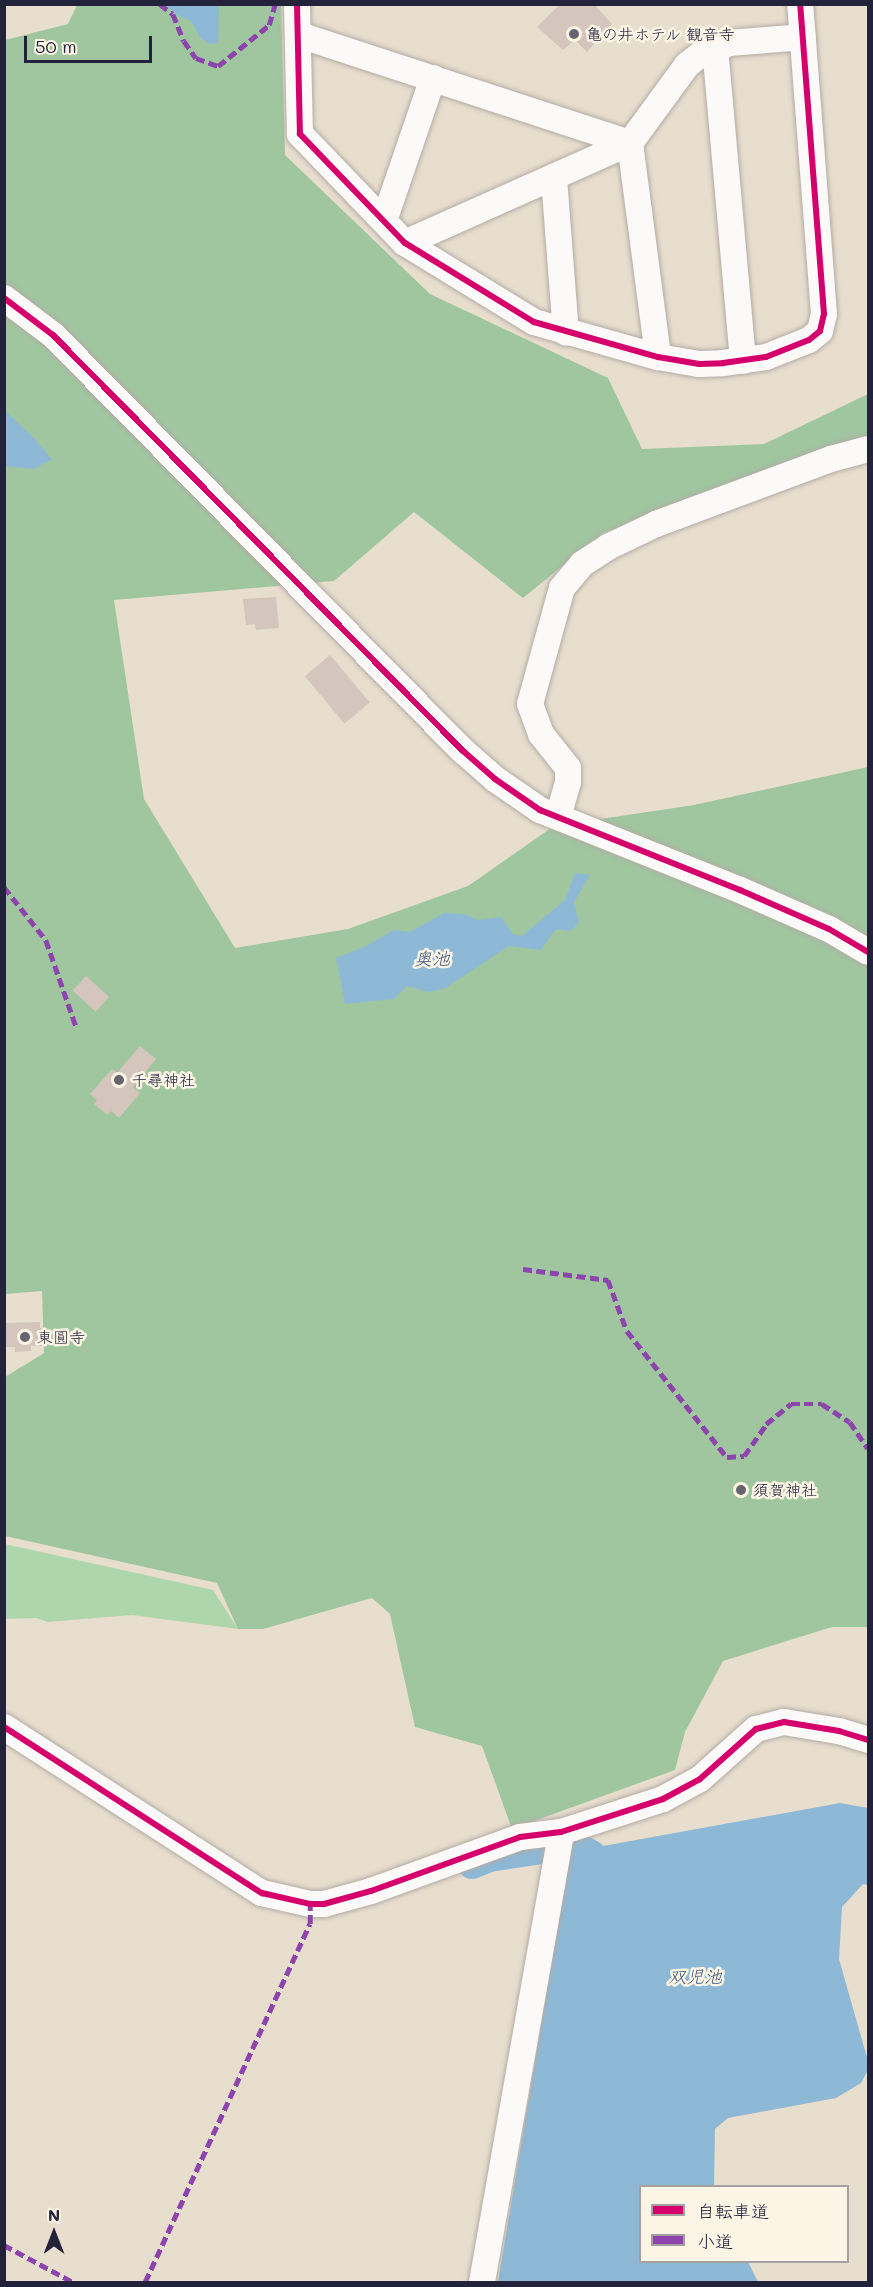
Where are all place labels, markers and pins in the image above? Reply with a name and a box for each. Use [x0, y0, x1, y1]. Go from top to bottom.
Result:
place label: 亀の井ホテル 観音寺 [586, 24, 735, 44]
marker: 亀の井ホテル 観音寺 [567, 27, 581, 41]
place label: 千尋神社 [131, 1070, 195, 1090]
marker: 千尋神社 [112, 1073, 126, 1087]
place label: 東圓寺 [37, 1327, 85, 1347]
marker: 東圓寺 [18, 1330, 32, 1344]
place label: 須賀神社 [753, 1480, 817, 1500]
marker: 須賀神社 [734, 1483, 748, 1497]

